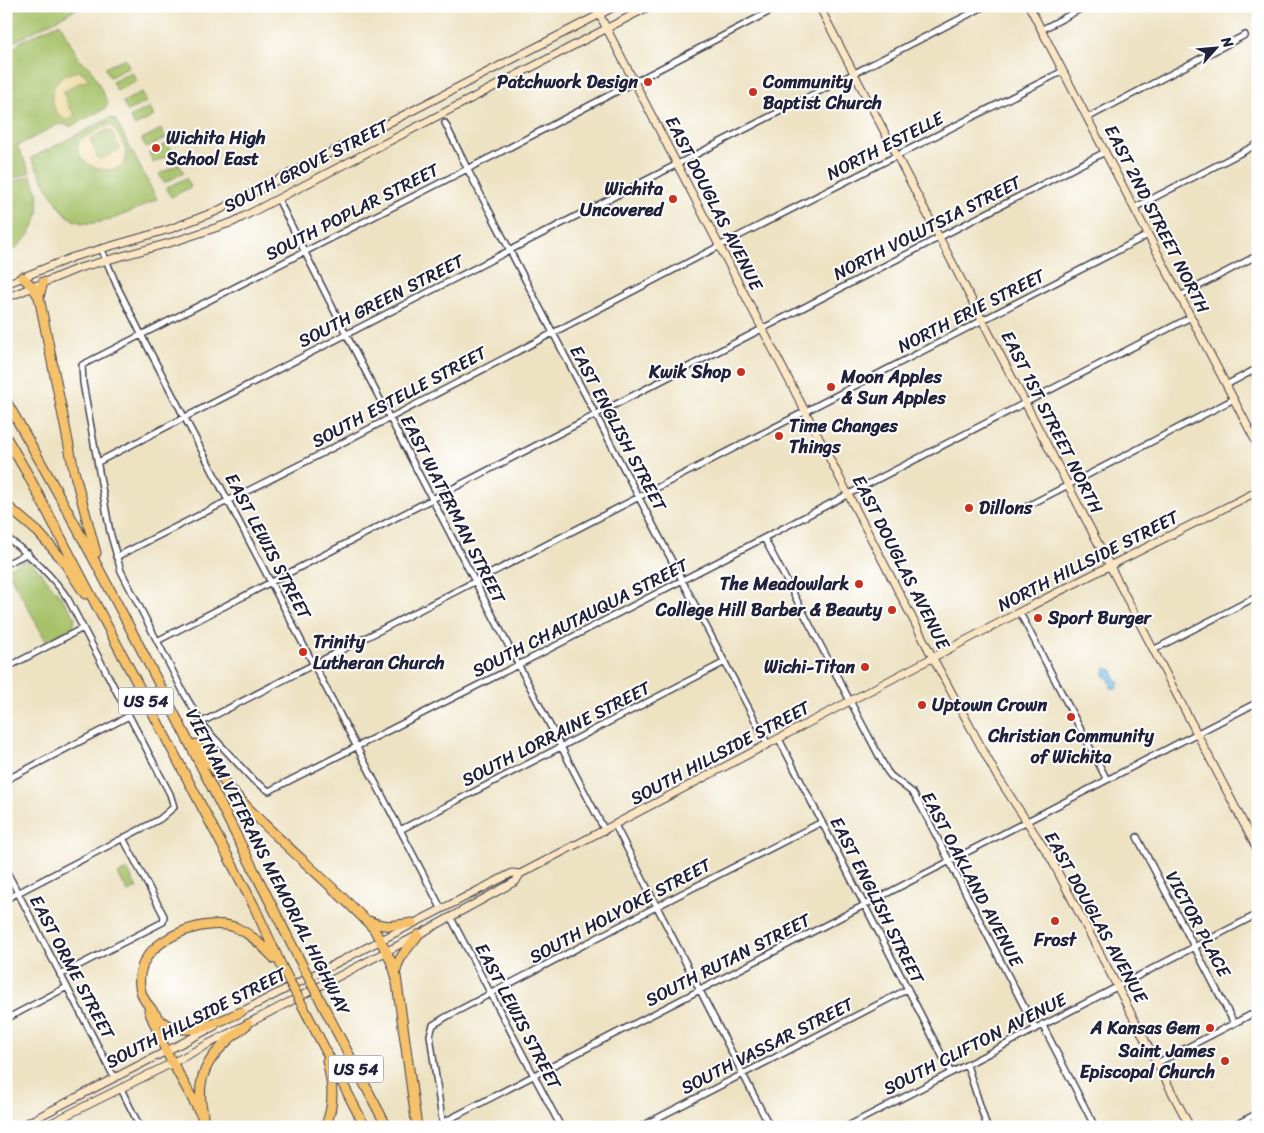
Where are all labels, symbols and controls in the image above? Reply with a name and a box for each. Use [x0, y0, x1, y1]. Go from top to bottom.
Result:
north arrow [1192, 22, 1242, 72]
text: N [1213, 31, 1241, 53]
place label: Patchwork Design [497, 66, 638, 98]
place label: Community Baptist Church [762, 66, 882, 119]
marker: Patchwork Design [642, 76, 654, 88]
marker: Community Baptist Church [747, 86, 759, 98]
street label: NORTH ESTELLE [821, 102, 950, 189]
street label: SOUTH GROVE STREET [217, 110, 395, 222]
street label: EAST DOUGLAS AVENUE [656, 110, 772, 297]
street label: EAST 2ND STREET NORTH [1095, 119, 1219, 319]
place label: Wichita High School East [165, 122, 266, 175]
marker: Wichita High School East [150, 142, 162, 154]
street label: SOUTH POPLAR STREET [260, 154, 446, 270]
street label: NORTH VOLUTSIA STREET [827, 166, 1028, 289]
place label: Wichita Uncovered [580, 173, 664, 226]
marker: Wichita Uncovered [667, 193, 679, 205]
street label: SOUTH GREEN STREET [292, 245, 471, 357]
street label: NORTH ERIE STREET [892, 259, 1051, 362]
street label: EAST 1ST STREET NORTH [992, 325, 1112, 520]
street label: SOUTH ESTELLE STREET [306, 337, 494, 457]
street label: EAST ENGLISH STREET [561, 339, 676, 518]
place label: Kwik Shop [648, 356, 731, 388]
place label: Moon Apples & Sun Apples [840, 361, 947, 414]
marker: Kwik Shop [735, 366, 747, 378]
marker: Moon Apples & Sun Apples [825, 381, 837, 393]
street label: EAST WATERMAN STREET [391, 409, 515, 610]
place label: Time Changes Things [789, 410, 899, 463]
marker: Time Changes Things [773, 430, 785, 442]
street label: EAST LEWIS STREET [216, 467, 321, 626]
street label: EAST DOUGLAS AVENUE [843, 469, 959, 656]
place label: Dillons [979, 492, 1033, 524]
street label: NORTH HILLSIDE STREET [992, 501, 1185, 621]
marker: Dillons [963, 502, 975, 514]
street label: SOUTH CHAUTAUQUA STREET [466, 549, 695, 686]
place label: The Meadowlark [720, 568, 849, 600]
marker: The Meadowlark [853, 578, 865, 590]
place label: College Hill Barber & Beauty [655, 594, 883, 626]
place label: Sport Burger [1047, 602, 1153, 634]
marker: College Hill Barber & Beauty [886, 604, 898, 616]
marker: Sport Burger [1032, 612, 1044, 624]
place label: Trinity Lutheran Church [313, 626, 445, 679]
marker: Trinity Lutheran Church [297, 646, 309, 658]
place label: Wichi-Titan [764, 651, 855, 683]
marker: Wichi-Titan [859, 661, 871, 673]
street label: SOUTH LORRAINE STREET [456, 672, 657, 796]
road number: US 54 [118, 688, 174, 714]
place label: Uptown Crown [932, 689, 1047, 721]
street label: SOUTH HILLSIDE STREET [624, 691, 817, 814]
marker: Uptown Crown [916, 699, 928, 711]
street label: VIETNAM VETERANS MEMORIAL HIGHWAY [176, 703, 360, 1022]
marker: Christian Community of Wichita [1065, 711, 1077, 723]
place label: Christian Community of Wichita [987, 720, 1154, 773]
street label: EAST OAKLAND AVENUE [912, 785, 1032, 974]
street label: EAST ENGLISH STREET [821, 811, 934, 991]
street label: EAST DOUGLAS AVENUE [1035, 825, 1157, 1010]
street label: SOUTH HOLYOKE STREET [523, 849, 718, 973]
street label: VICTOR PLACE [1156, 865, 1240, 984]
street label: EAST ORME STREET [20, 889, 124, 1046]
street label: SOUTH RUTAN STREET [640, 904, 817, 1016]
marker: Frost [1049, 915, 1061, 927]
place label: Frost [1033, 924, 1078, 956]
street label: EAST LEWIS STREET [466, 937, 571, 1096]
street label: SOUTH HILLSIDE STREET [100, 958, 293, 1078]
street label: SOUTH CLIFTON AVENUE [878, 983, 1073, 1104]
street label: SOUTH VASSAR STREET [675, 988, 860, 1103]
place label: A Kansas Gem [1090, 1012, 1200, 1044]
marker: A Kansas Gem [1204, 1022, 1216, 1034]
place label: Saint James Episcopal Church [1080, 1035, 1216, 1088]
marker: Saint James Episcopal Church [1219, 1055, 1231, 1067]
road number: US 54 [328, 1056, 384, 1082]

